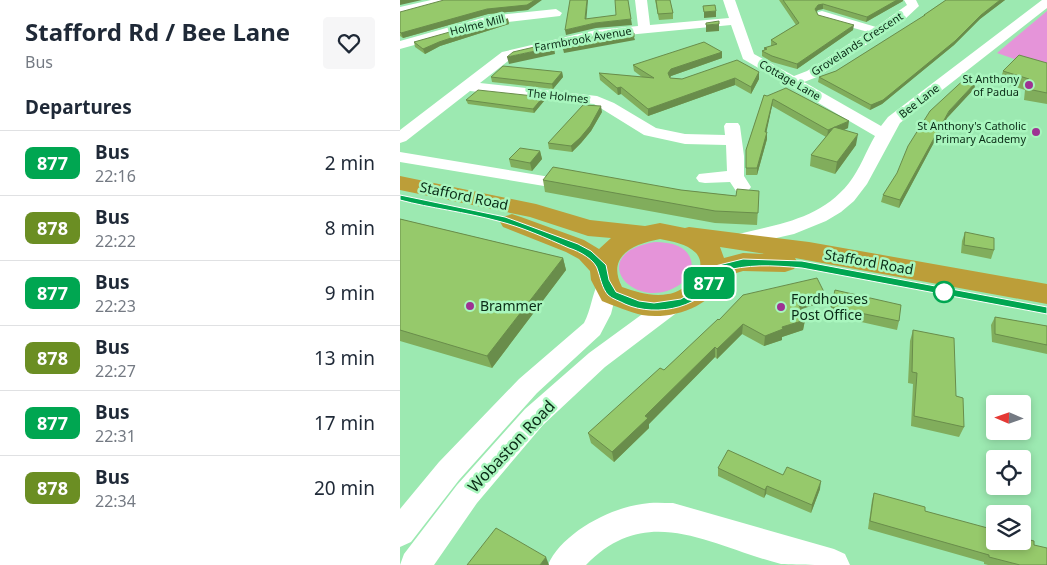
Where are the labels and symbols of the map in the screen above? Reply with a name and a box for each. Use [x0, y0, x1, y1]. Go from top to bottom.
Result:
street label: Grovelands Crescent [808, 8, 905, 79]
street label: Holme Mill [448, 11, 506, 39]
street label: Farmbrook Avenue [533, 23, 633, 54]
street label: Cottage Lane [757, 56, 824, 103]
place label: St Anthony of Padua [962, 71, 1019, 99]
marker: St Anthony of Padua [1023, 79, 1035, 91]
street label: Bee Lane [895, 80, 942, 121]
street label: The Holmes [527, 85, 589, 106]
place label: St Anthony's Catholic Primary Academy [917, 118, 1026, 146]
marker: St Anthony's Catholic Primary Academy [1030, 126, 1042, 138]
street label: Stafford Road [418, 177, 510, 214]
street label: Stafford Road [823, 244, 915, 279]
line badge: 877 [680, 267, 738, 299]
unlabelled marker [933, 281, 955, 303]
place label: Fordhouses Post Office [791, 289, 868, 324]
place label: Brammer [480, 296, 543, 315]
marker: Brammer [464, 300, 476, 312]
marker: Fordhouses Post Office [775, 301, 787, 313]
street label: Wobaston Road [462, 395, 560, 497]
north arrow [986, 395, 1031, 440]

